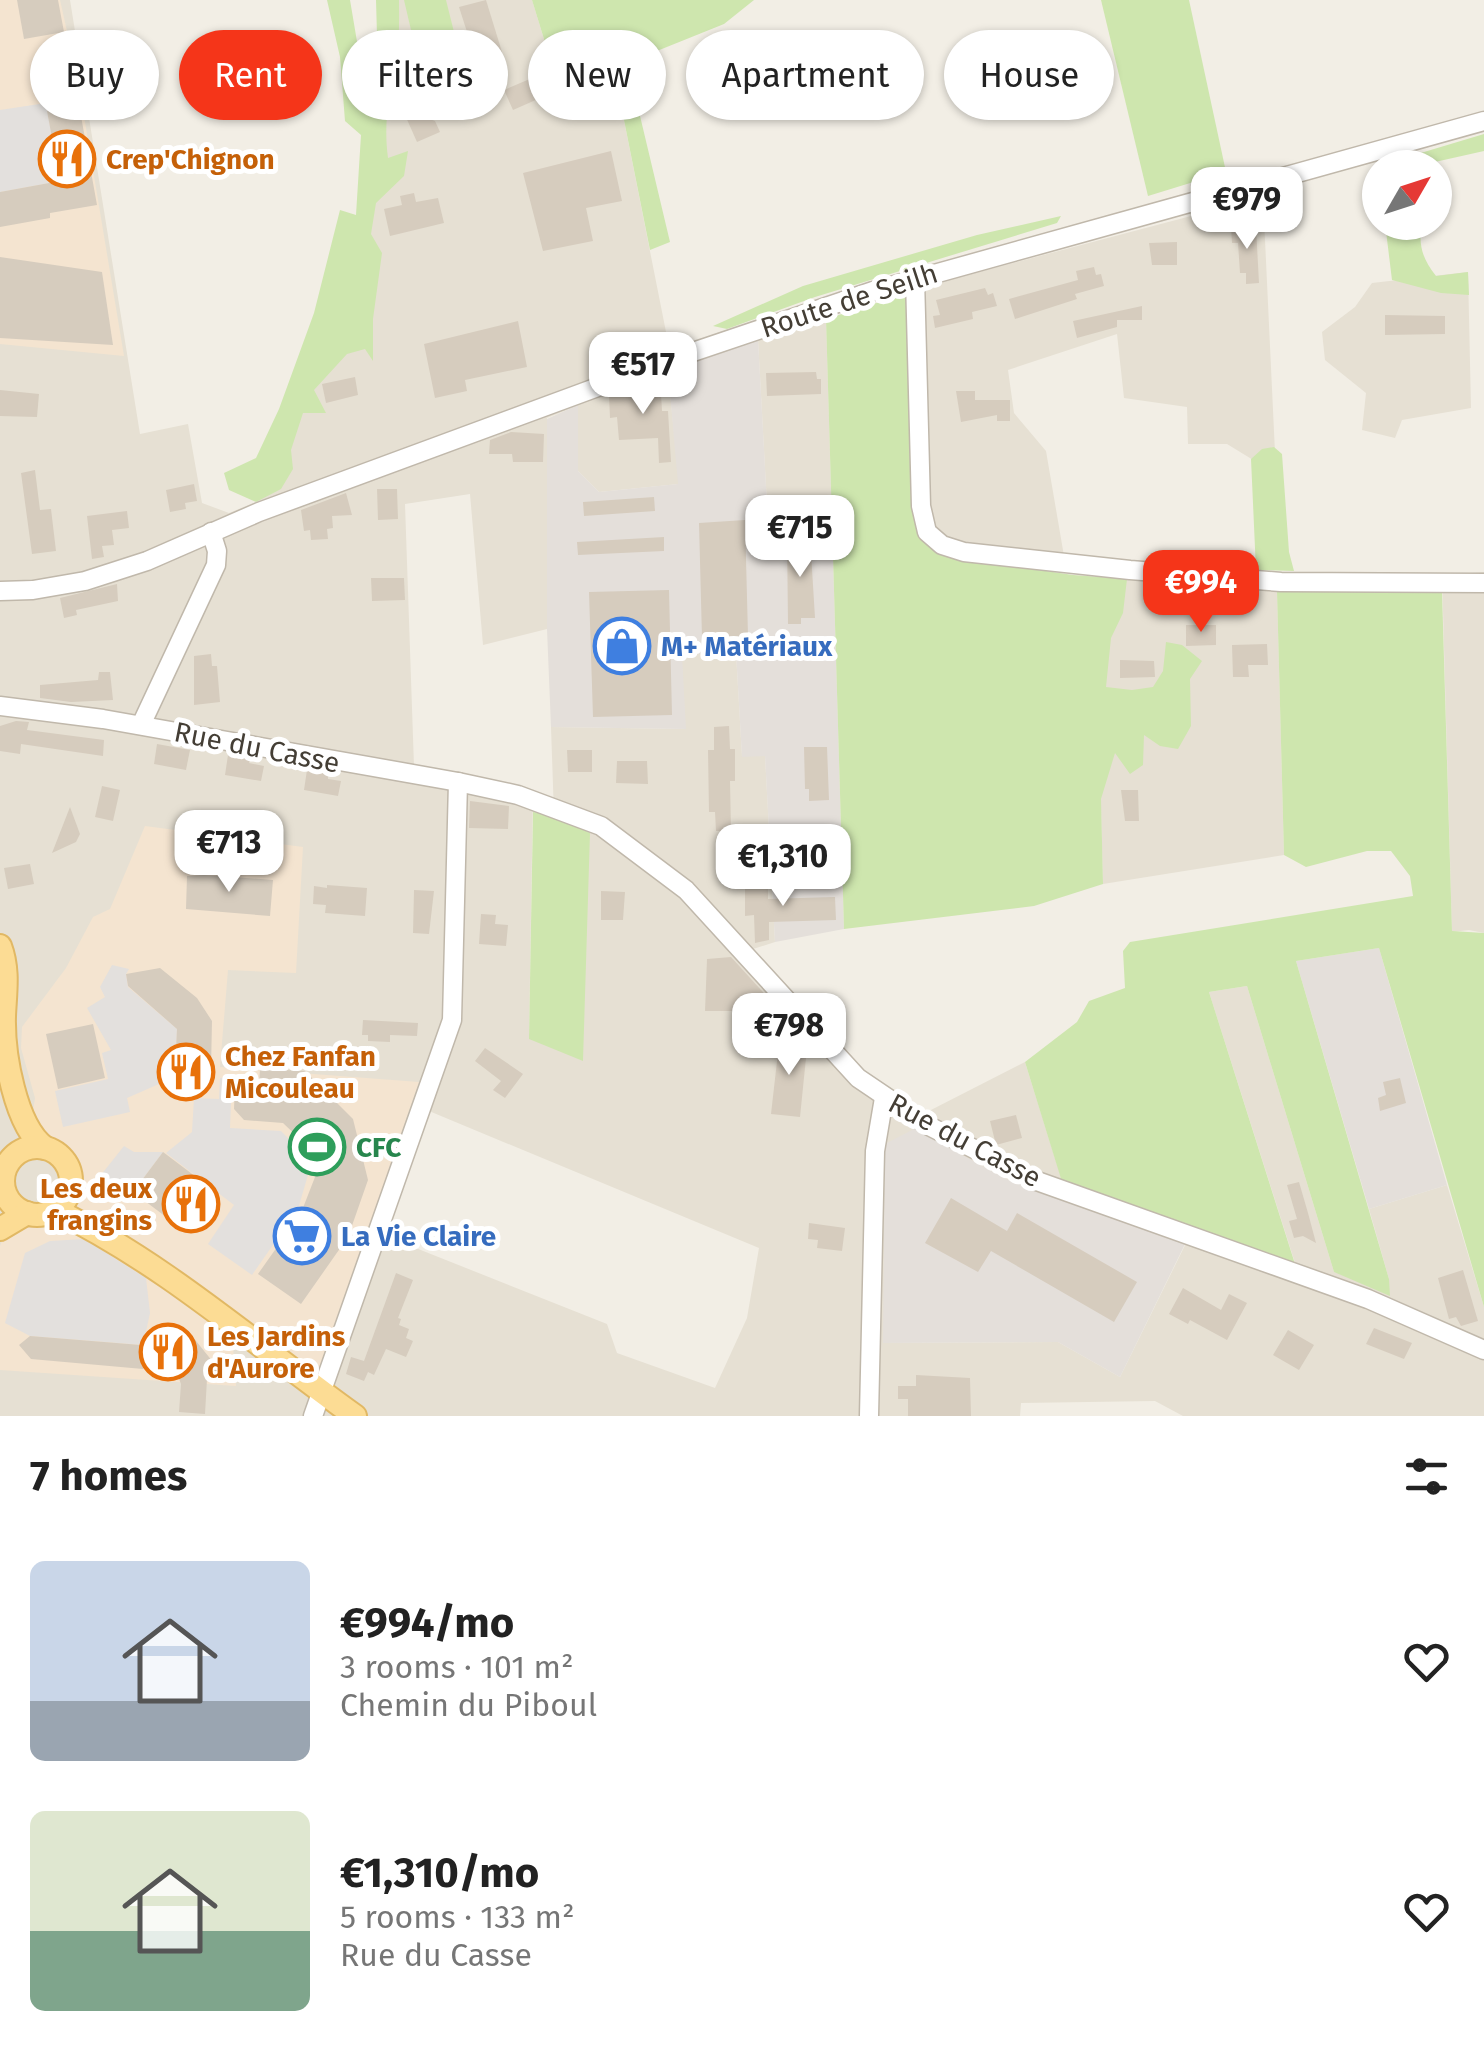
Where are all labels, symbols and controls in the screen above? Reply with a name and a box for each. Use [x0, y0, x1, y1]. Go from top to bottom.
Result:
chip: Buy [30, 30, 159, 120]
chip: Rent [179, 30, 322, 120]
chip: Filters [342, 30, 508, 120]
chip: New [528, 30, 666, 120]
chip: Apartment [686, 30, 924, 120]
chip: House [944, 30, 1114, 120]
restaurant icon: Crep'Chignon [37, 129, 97, 189]
place label: Crep'Chignon [106, 143, 275, 176]
north arrow [1362, 150, 1452, 240]
map controls [1362, 150, 1452, 240]
pin: €979 [1188, 167, 1306, 252]
text: €979 [1213, 180, 1281, 218]
street label: Route de Seilh [757, 256, 942, 345]
pin: €517 [584, 332, 702, 417]
text: €517 [611, 345, 675, 383]
pin: €715 [741, 495, 859, 580]
text: €715 [767, 508, 833, 546]
pin: €994 [1142, 550, 1260, 635]
text: €994 [1165, 563, 1237, 601]
shop icon: M+ Matériaux [592, 616, 652, 676]
place label: M+ Matériaux [661, 630, 833, 663]
street label: Rue du Casse [171, 715, 342, 780]
pin: €713 [170, 810, 288, 895]
text: €713 [197, 823, 261, 861]
pin: €1,310 [702, 824, 864, 909]
text: €1,310 [738, 837, 828, 875]
pin: €798 [730, 993, 848, 1078]
text: €798 [754, 1006, 824, 1044]
place label: Chez Fanfan Micouleau [225, 1040, 376, 1105]
restaurant icon: Chez Fanfan Micouleau [156, 1042, 216, 1102]
street label: Rue du Casse [883, 1086, 1047, 1194]
sports icon: CFC [287, 1117, 347, 1177]
place label: CFC [356, 1131, 401, 1164]
place label: Les deux frangins [40, 1172, 153, 1237]
restaurant icon: Les deux frangins [161, 1174, 221, 1234]
supermarket icon: La Vie Claire [272, 1206, 332, 1266]
place label: La Vie Claire [341, 1220, 496, 1253]
place label: Les Jardins d'Aurore [207, 1320, 345, 1385]
restaurant icon: Les Jardins d'Aurore [138, 1322, 198, 1382]
icon: filters [1399, 1449, 1454, 1504]
text: 7 homes [30, 1451, 187, 1501]
text: €994/mo [340, 1598, 514, 1648]
icon: home [110, 1601, 230, 1721]
icon: heart [1399, 1634, 1454, 1689]
text: 3 rooms · 101 m² [340, 1648, 574, 1686]
text: Chemin du Piboul [340, 1686, 597, 1724]
text: €1,310/mo [340, 1848, 539, 1898]
icon: home [110, 1851, 230, 1971]
icon: heart [1399, 1884, 1454, 1939]
text: 5 rooms · 133 m² [340, 1898, 575, 1936]
text: Rue du Casse [340, 1936, 532, 1974]

